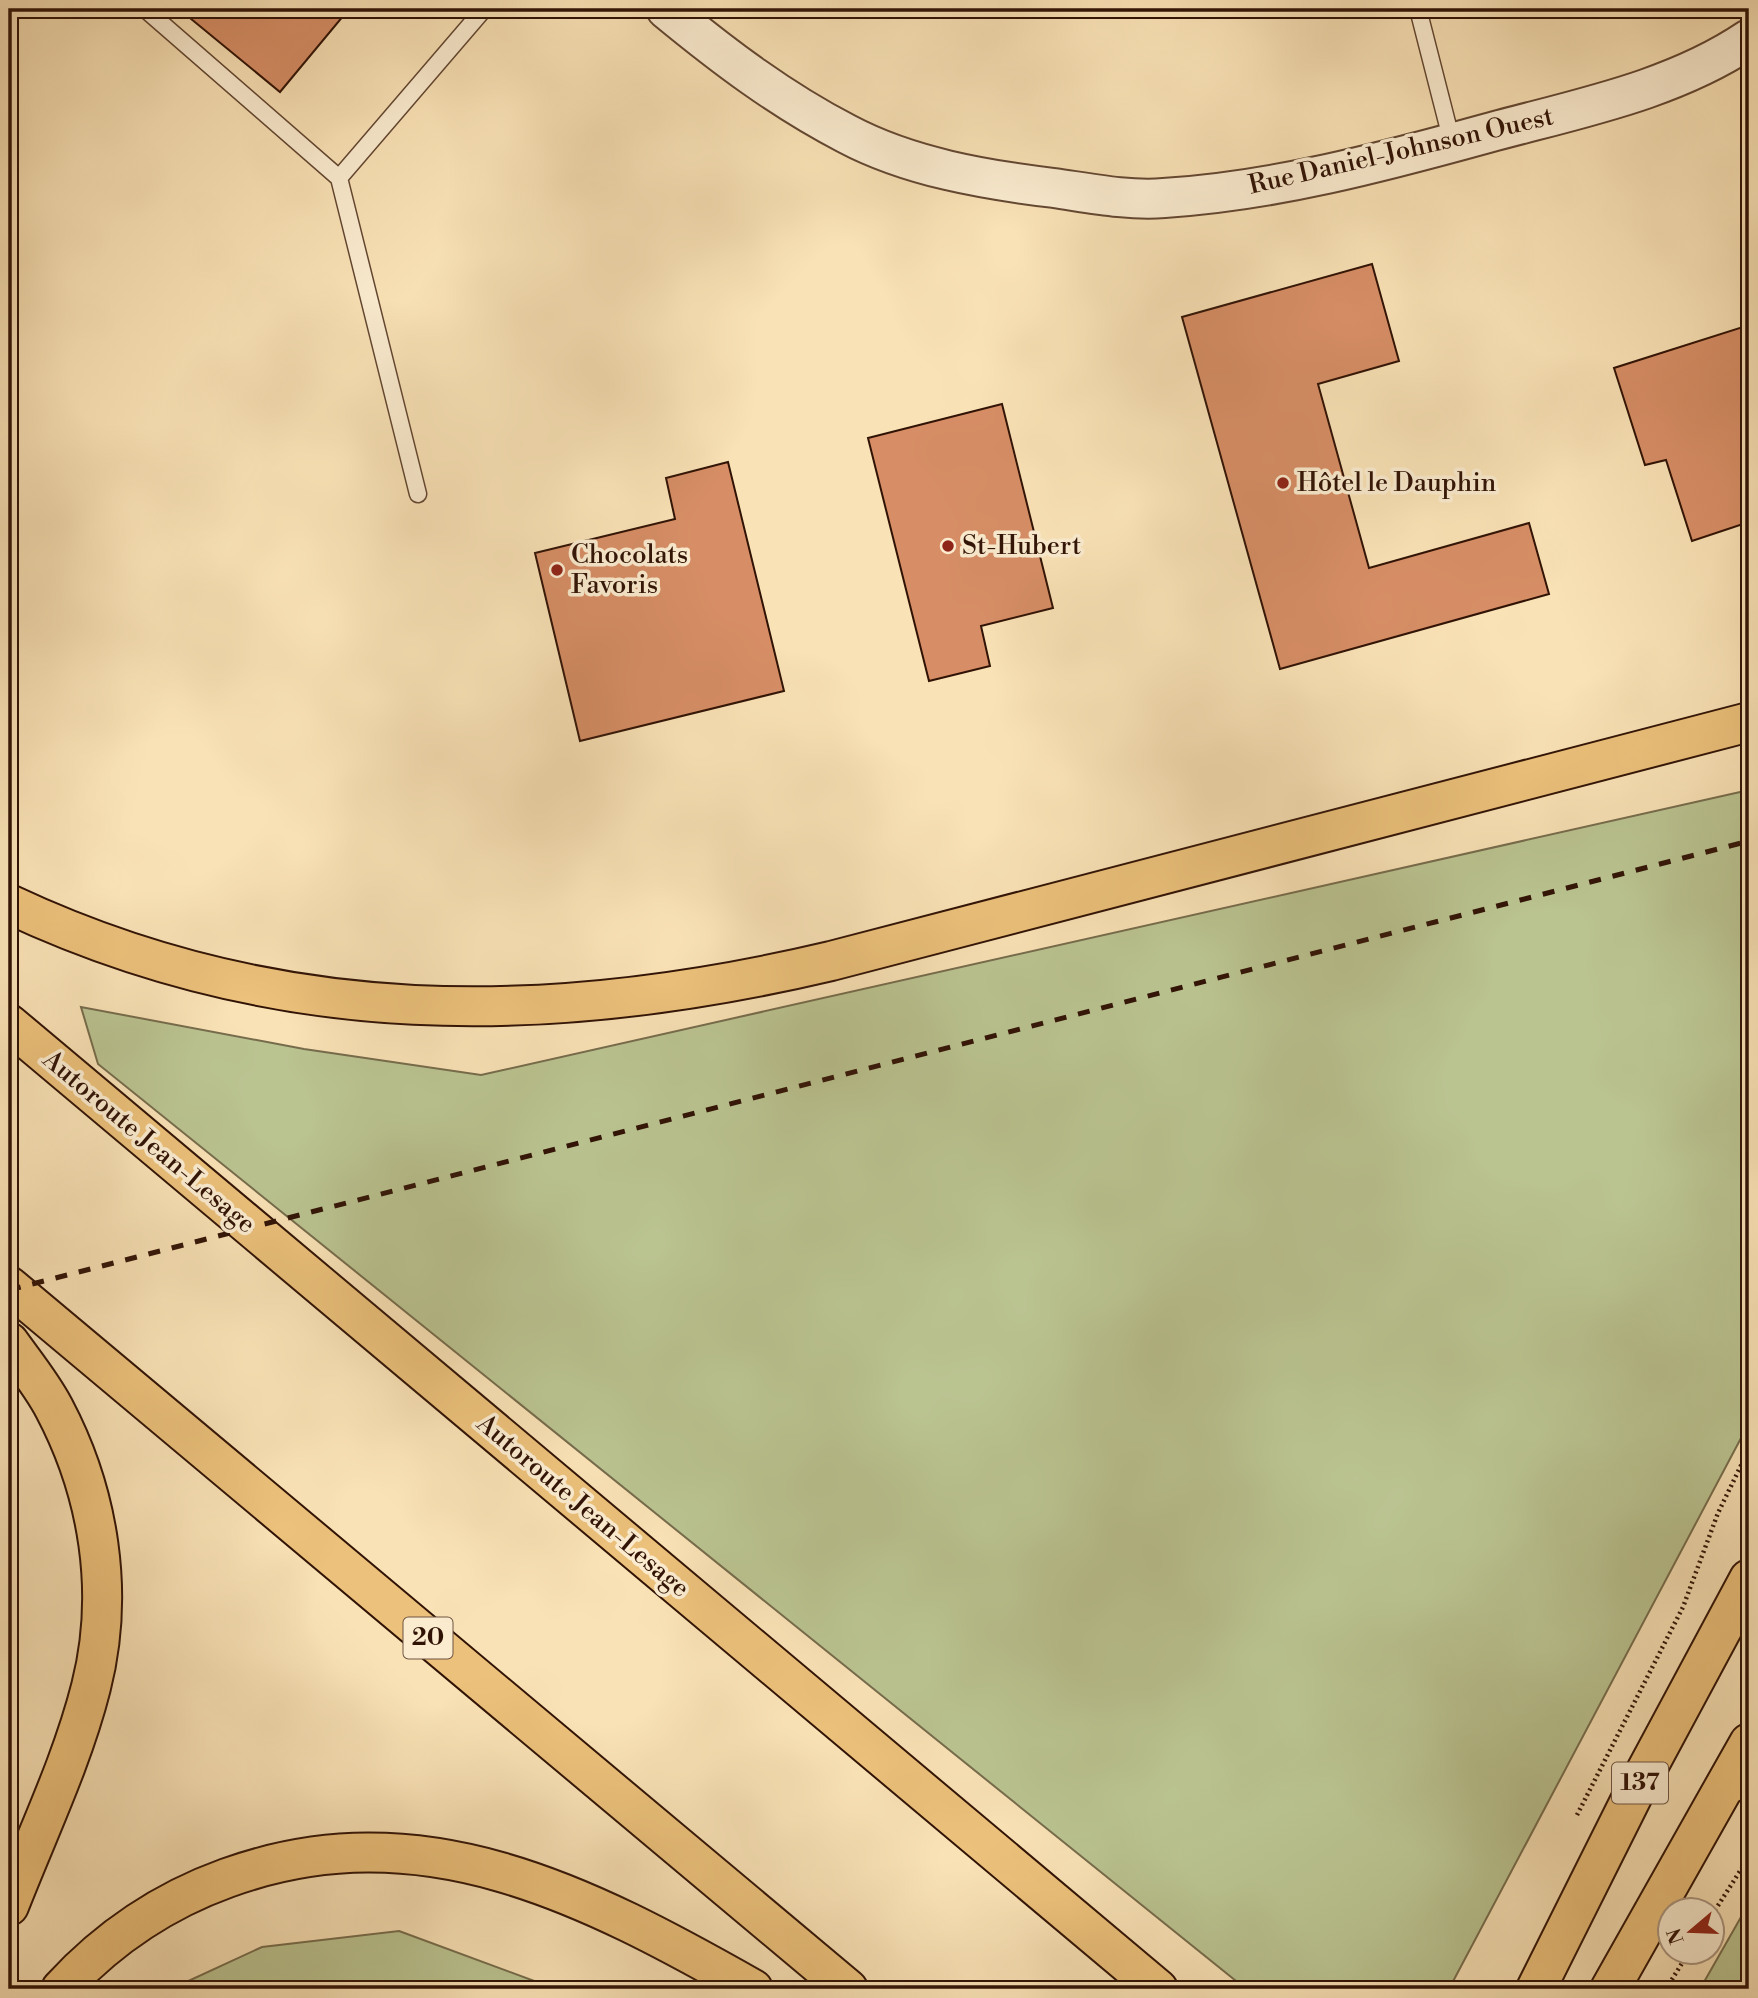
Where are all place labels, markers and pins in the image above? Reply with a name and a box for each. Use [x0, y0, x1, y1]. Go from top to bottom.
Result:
place label: Hôtel le Dauphin [1297, 467, 1496, 499]
marker: Hôtel le Dauphin [1275, 475, 1291, 491]
place label: St-Hubert [962, 530, 1081, 562]
marker: St-Hubert [940, 538, 956, 554]
place label: Chocolats Favoris [571, 539, 688, 601]
marker: Chocolats Favoris [549, 562, 565, 578]

